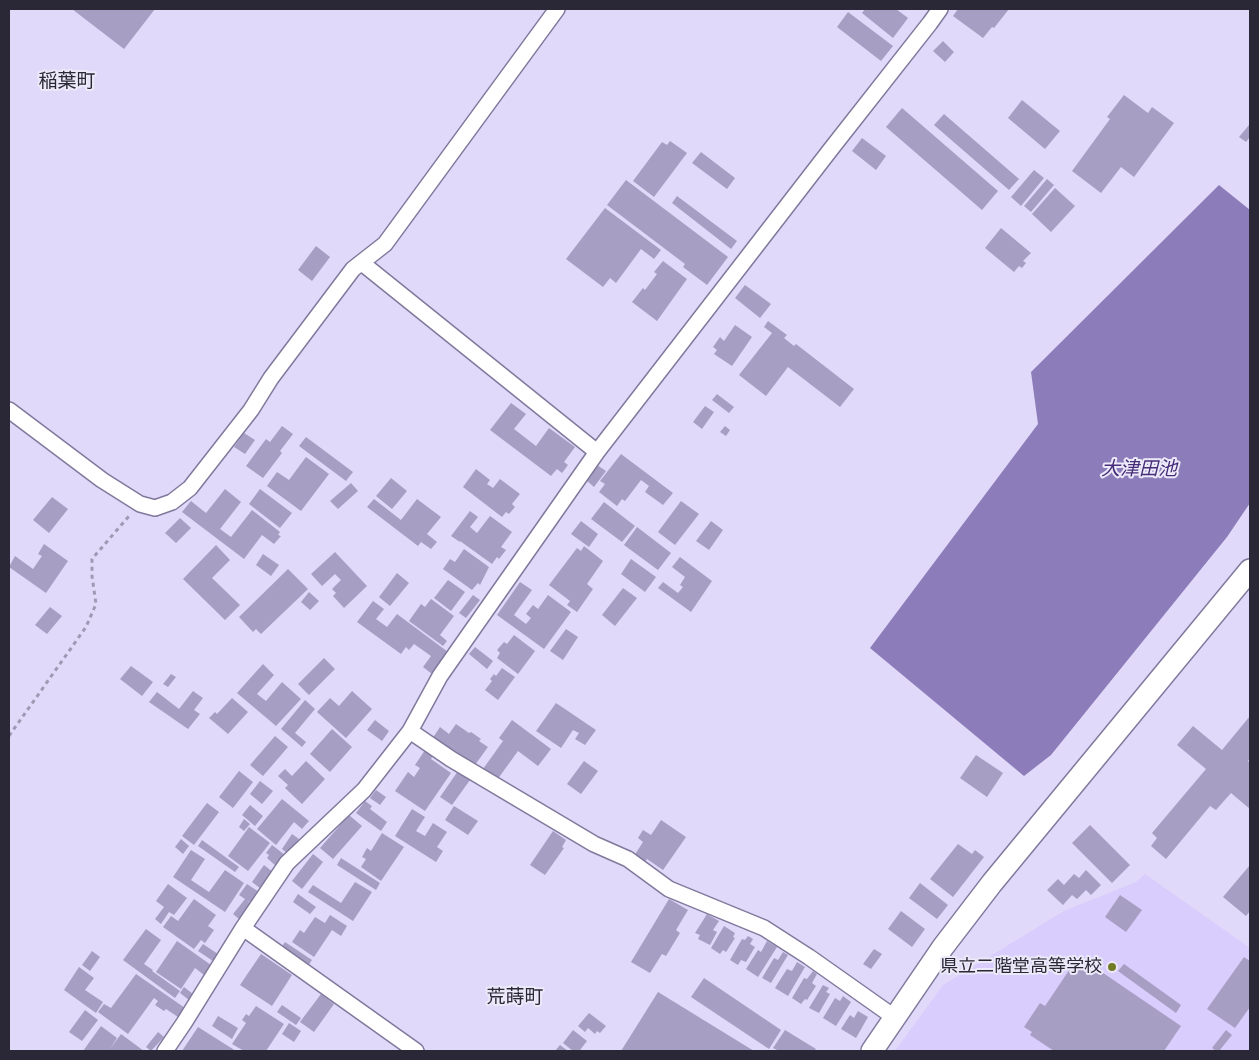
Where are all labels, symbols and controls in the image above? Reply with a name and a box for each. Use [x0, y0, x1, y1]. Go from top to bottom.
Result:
district label: 稲葉町 [39, 71, 95, 93]
water label: 大津田池 [1101, 459, 1177, 481]
place label: 県立二階堂高等学校 [940, 956, 1102, 978]
marker: 県立二階堂高等学校 [1106, 961, 1118, 973]
district label: 荒蒔町 [487, 987, 543, 1009]

